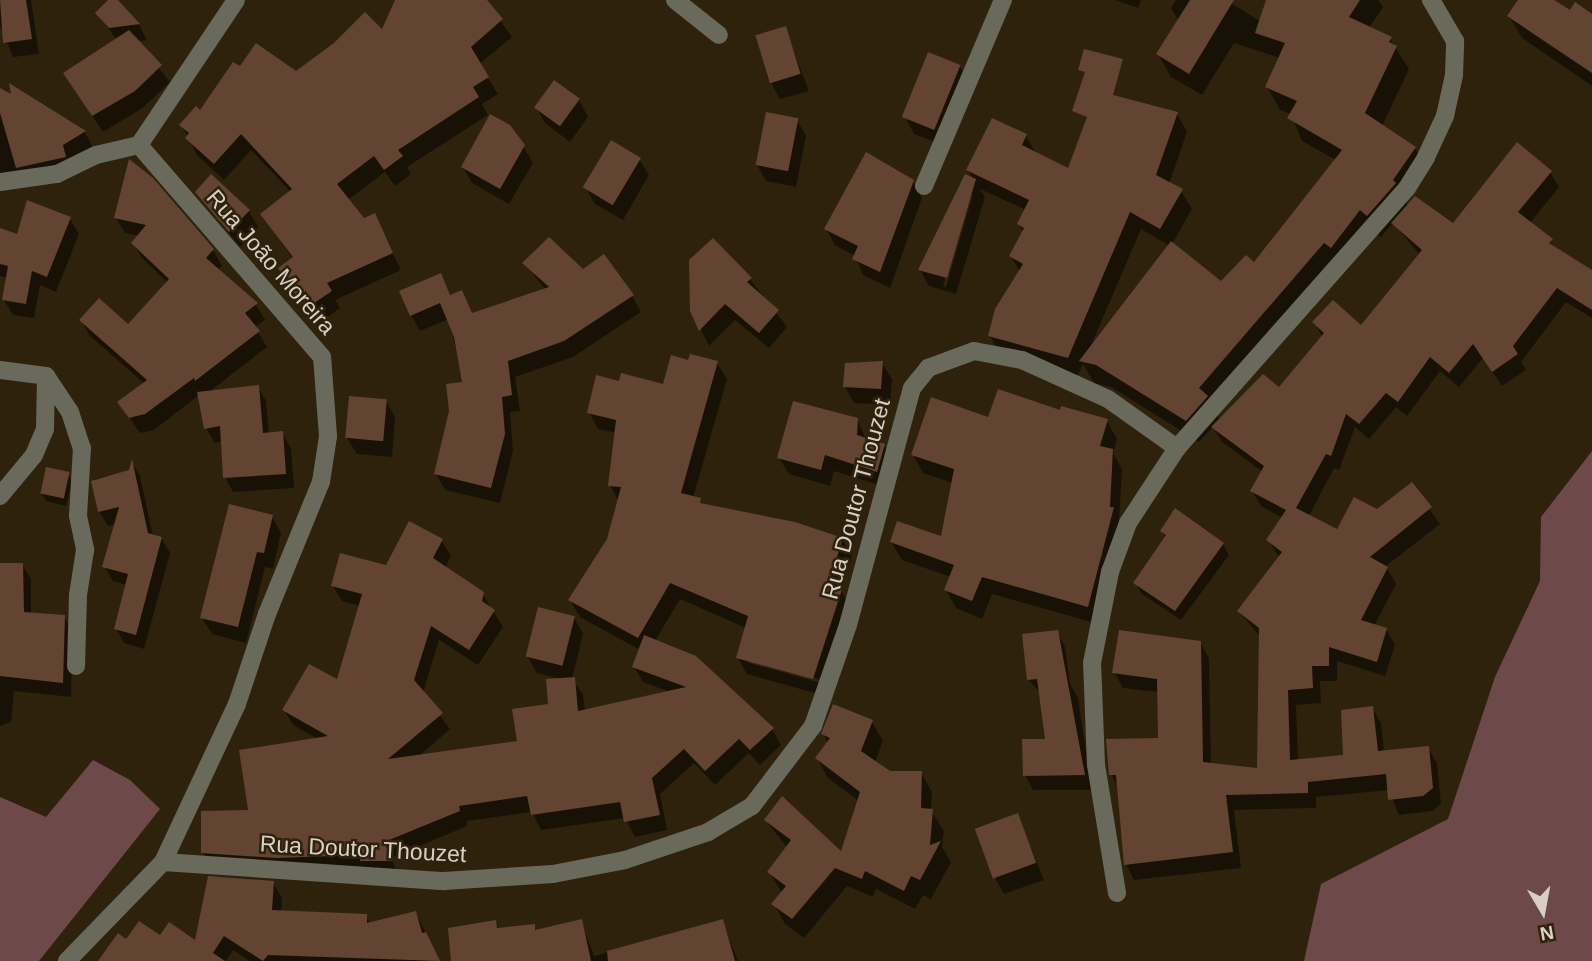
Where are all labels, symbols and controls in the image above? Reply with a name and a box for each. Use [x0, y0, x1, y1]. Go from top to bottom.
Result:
street label: Rua João Moreira [201, 184, 341, 340]
street label: Rua Doutor Thouzet [816, 395, 896, 603]
street label: Rua Doutor Thouzet [259, 830, 467, 868]
north arrow [1508, 877, 1578, 947]
text: N [1538, 922, 1555, 945]

